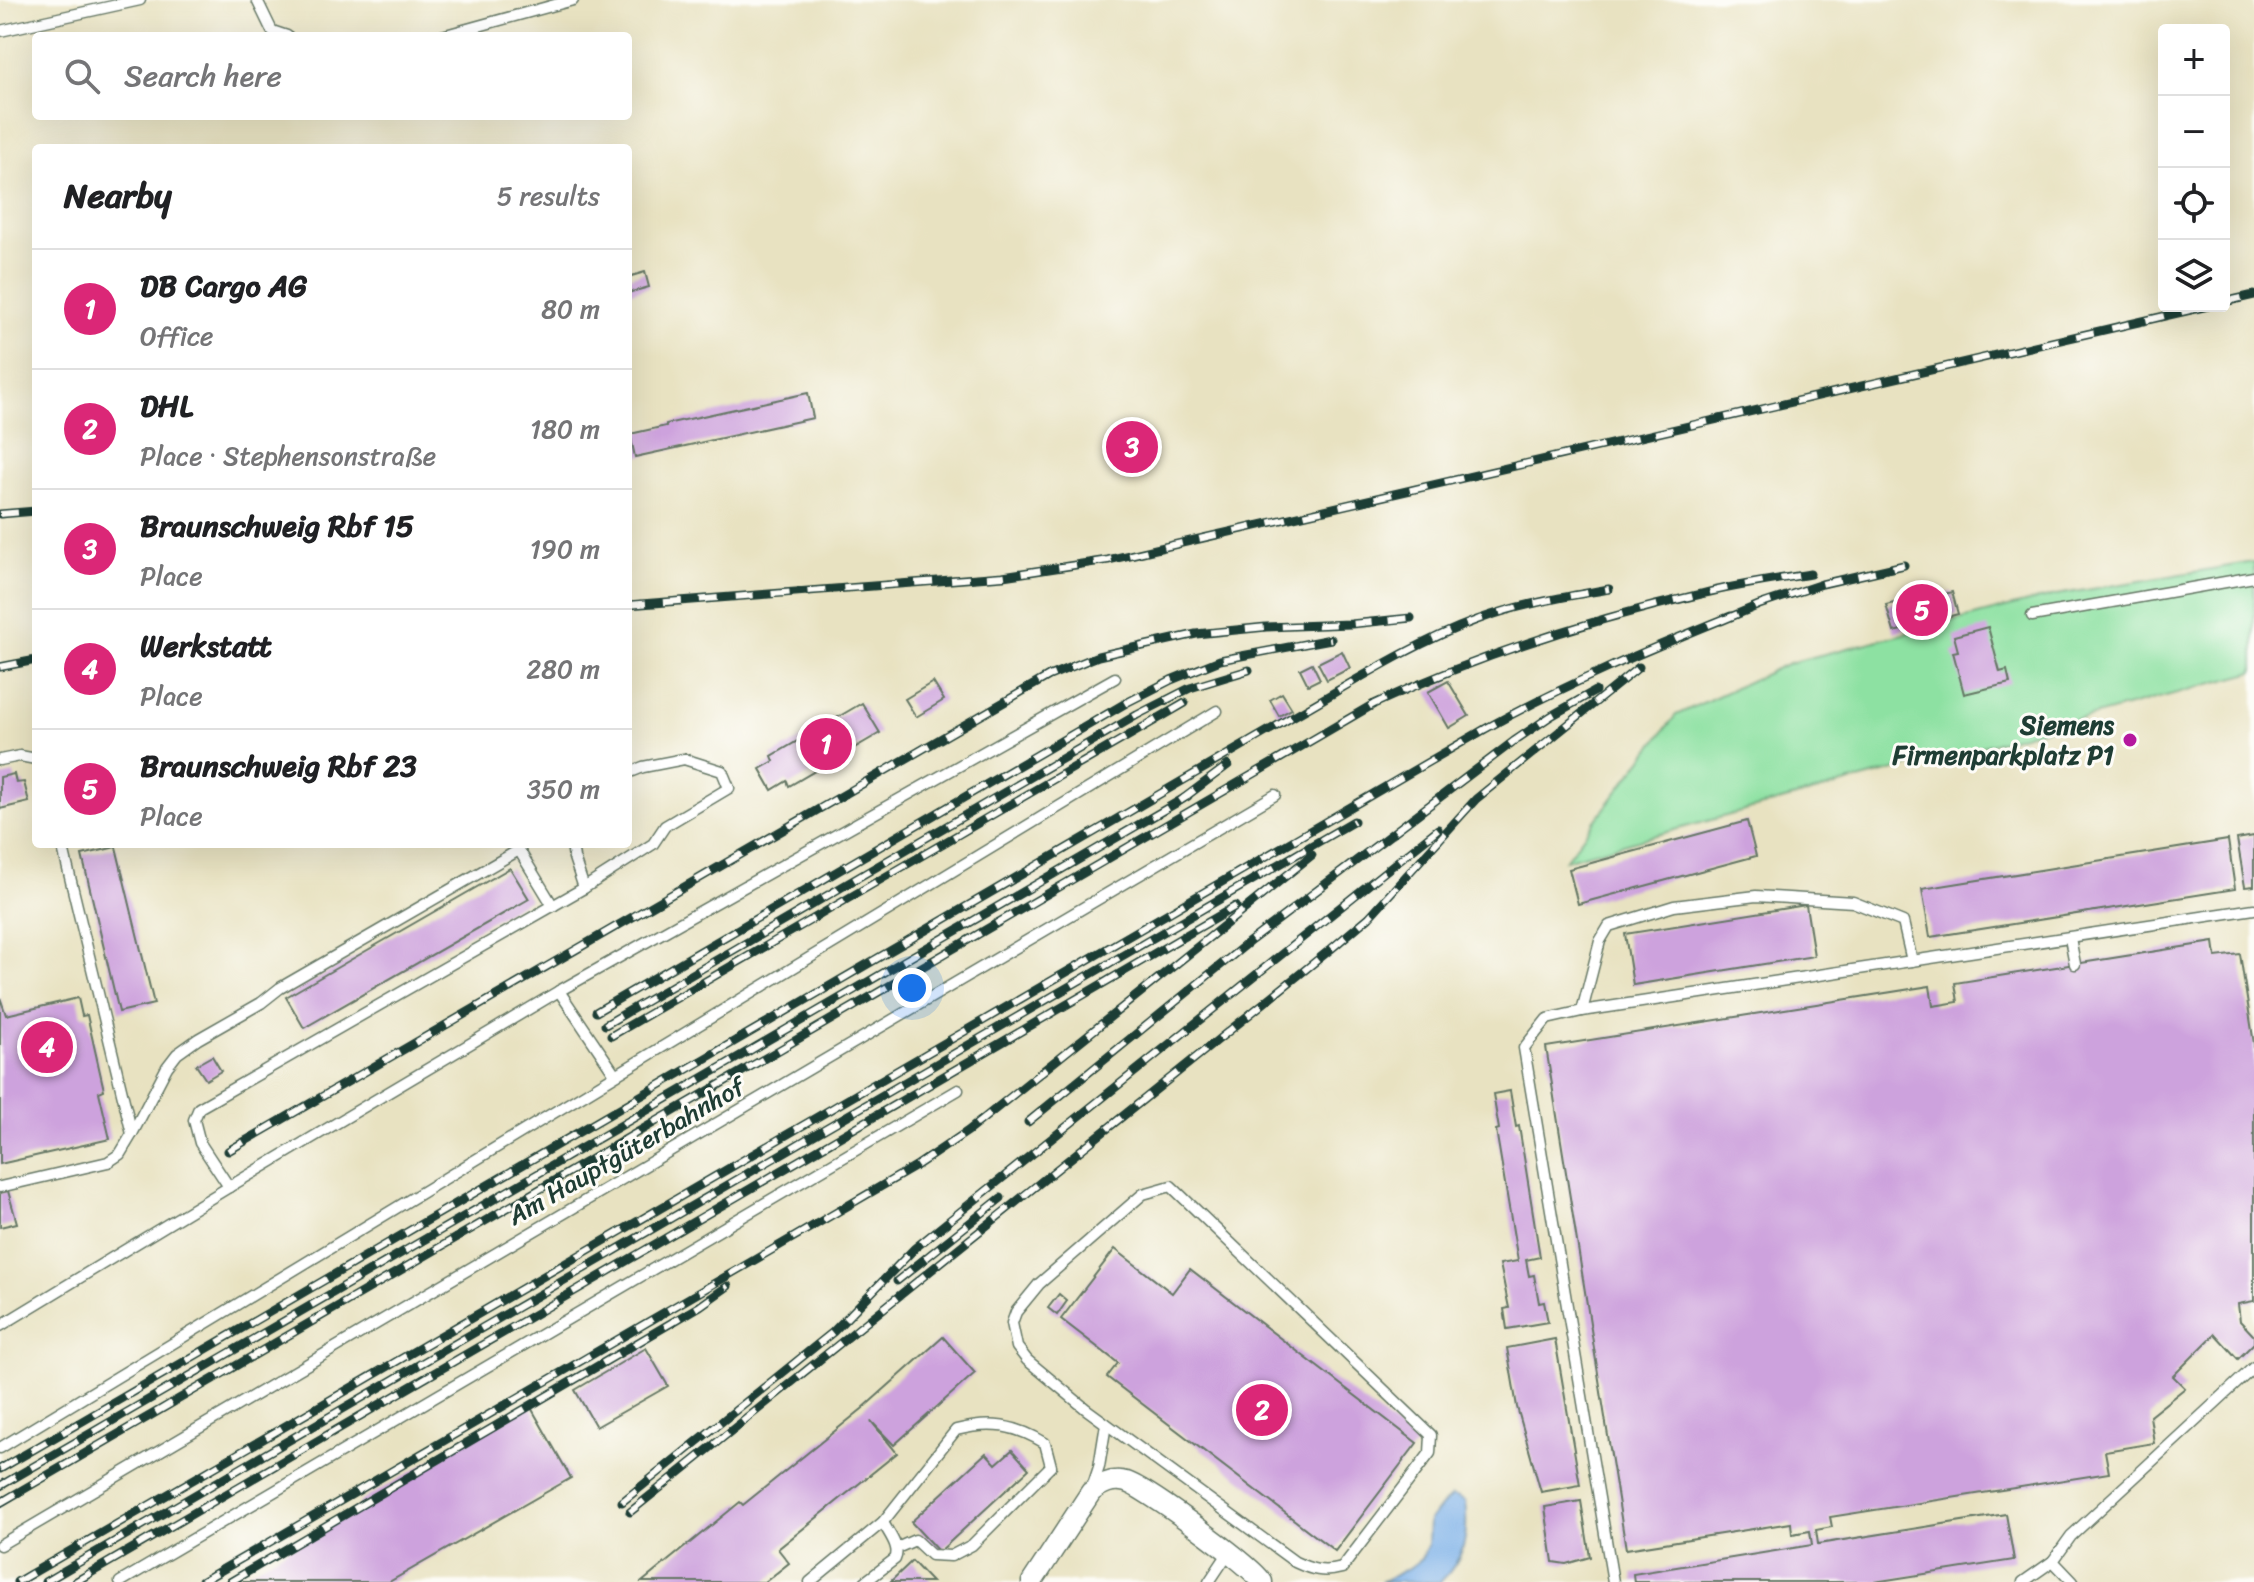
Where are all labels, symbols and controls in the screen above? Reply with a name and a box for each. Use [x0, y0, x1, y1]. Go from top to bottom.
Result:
map controls [2158, 24, 2230, 312]
button: + [2158, 24, 2230, 96]
search box [32, 32, 632, 120]
text: Search here [124, 49, 282, 103]
icon: search [60, 54, 104, 98]
button: − [2158, 96, 2230, 168]
text: Nearby [64, 166, 172, 226]
button: locate [2158, 168, 2230, 240]
text: 5 results [497, 173, 600, 219]
button: layers [2158, 240, 2230, 312]
text: DB Cargo AG [140, 259, 307, 313]
text: 1 [84, 286, 96, 332]
text: 80 m [541, 286, 600, 332]
text: Office [140, 313, 213, 359]
text: DHL [140, 379, 193, 433]
text: 2 [82, 406, 98, 452]
text: 180 m [530, 406, 600, 452]
pin: 3 [1106, 417, 1158, 477]
text: Place · Stephensonstraße [140, 433, 436, 479]
text: Braunschweig Rbf 15 [140, 499, 414, 553]
text: 3 [83, 526, 97, 572]
text: 190 m [530, 526, 600, 572]
text: Place [140, 553, 203, 599]
pin: 5 [1896, 580, 1948, 640]
text: Werkstatt [140, 619, 272, 673]
text: 4 [82, 646, 98, 692]
text: 280 m [526, 646, 600, 692]
text: Place [140, 673, 203, 719]
place label: Siemens Firmenparkplatz P1 [1892, 702, 2115, 778]
pin: 1 [800, 714, 852, 774]
marker: Siemens Firmenparkplatz P1 [2121, 731, 2139, 749]
text: Braunschweig Rbf 23 [140, 739, 417, 793]
text: 5 [82, 766, 98, 812]
text: 350 m [527, 766, 600, 812]
text: Place [140, 793, 203, 839]
your location [892, 968, 932, 1008]
pin: 4 [21, 1017, 73, 1077]
street label: Am Hauptgüterbahnhof [497, 1063, 756, 1238]
pin: 2 [1236, 1380, 1288, 1440]

